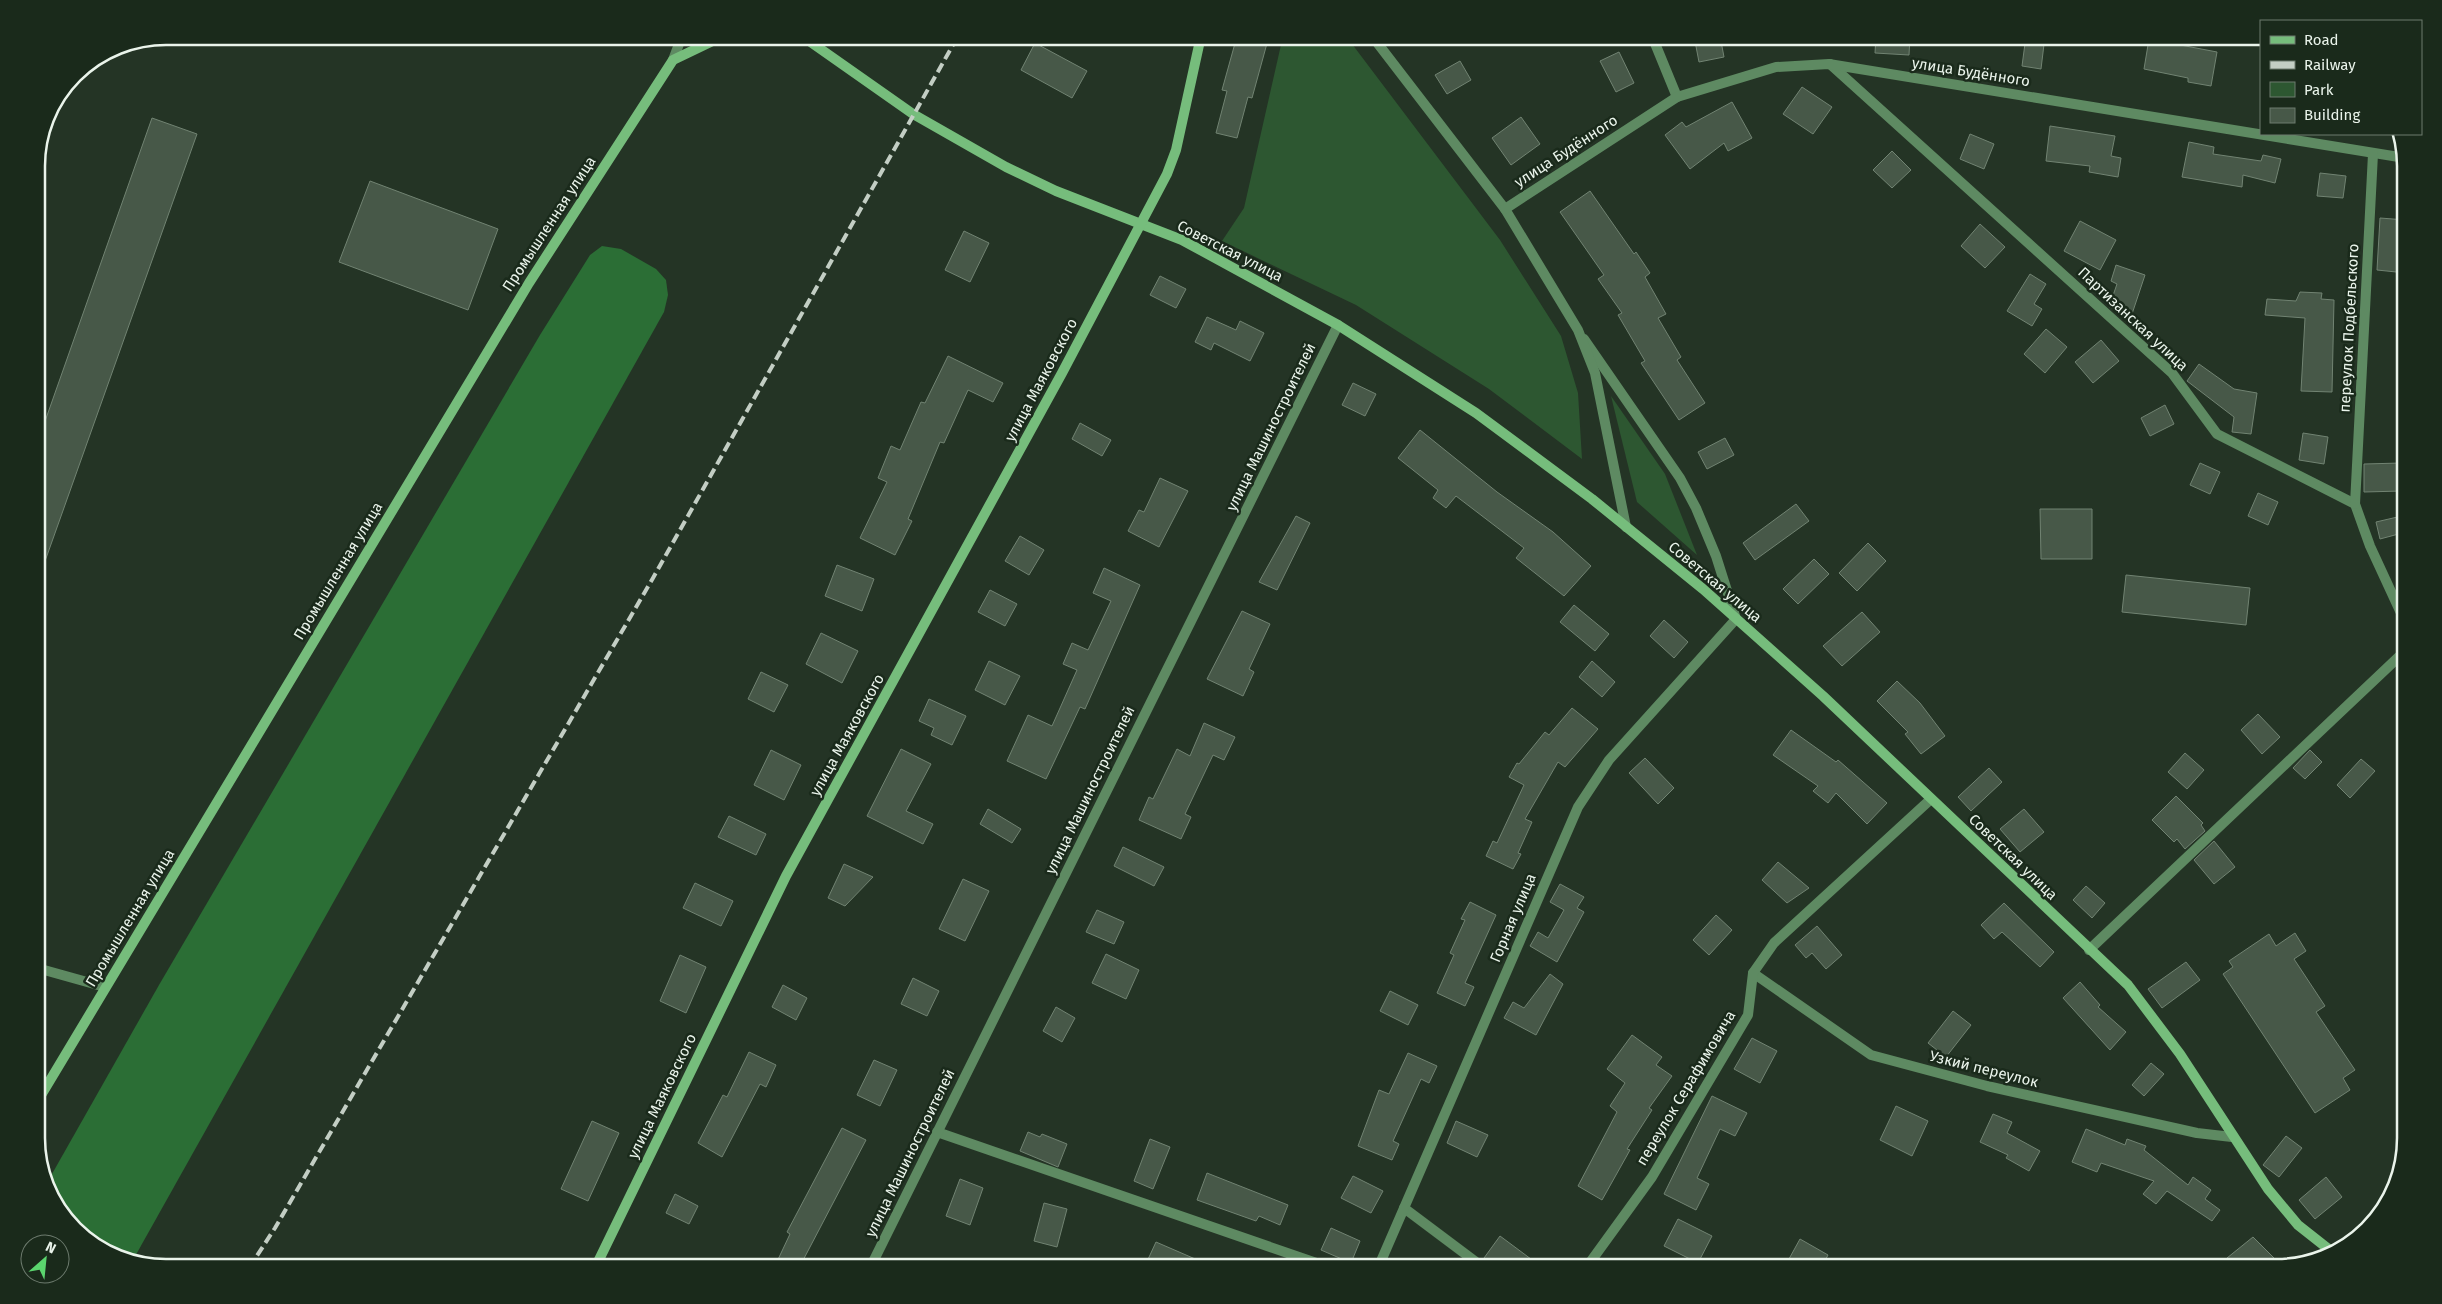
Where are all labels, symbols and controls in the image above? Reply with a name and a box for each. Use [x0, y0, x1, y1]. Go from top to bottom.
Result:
legend [2260, 20, 2422, 135]
text: Road [2304, 31, 2339, 49]
street label: улица Будённого [1911, 54, 2031, 90]
text: Railway [2304, 56, 2356, 74]
text: Park [2304, 81, 2334, 99]
text: Building [2304, 106, 2360, 124]
street label: улица Будённого [1511, 111, 1621, 191]
street label: Промышленная улица [499, 153, 599, 295]
street label: Советская улица [1174, 217, 1286, 285]
street label: переулок Подбельского [2336, 243, 2362, 413]
street label: Партизанская улица [2074, 263, 2192, 375]
street label: улица Маяковского [1001, 315, 1081, 445]
street label: улица Машиностроителей [1222, 340, 1320, 514]
street label: Промышленная улица [290, 499, 386, 643]
street label: Советская улица [1665, 538, 1765, 626]
street label: улица Маяковского [806, 671, 888, 799]
street label: улица Машиностроителей [1041, 703, 1139, 877]
street label: Советская улица [1965, 810, 2061, 904]
street label: Промышленная улица [82, 846, 178, 990]
street label: Горная улица [1486, 871, 1540, 965]
street label: переулок Серафимовича [1633, 1007, 1739, 1169]
street label: улица Маяковского [624, 1030, 700, 1162]
street label: Узкий переулок [1928, 1047, 2040, 1091]
street label: улица Машиностроителей [861, 1066, 959, 1240]
north arrow [20, 1234, 70, 1284]
text: N [43, 1238, 59, 1258]

